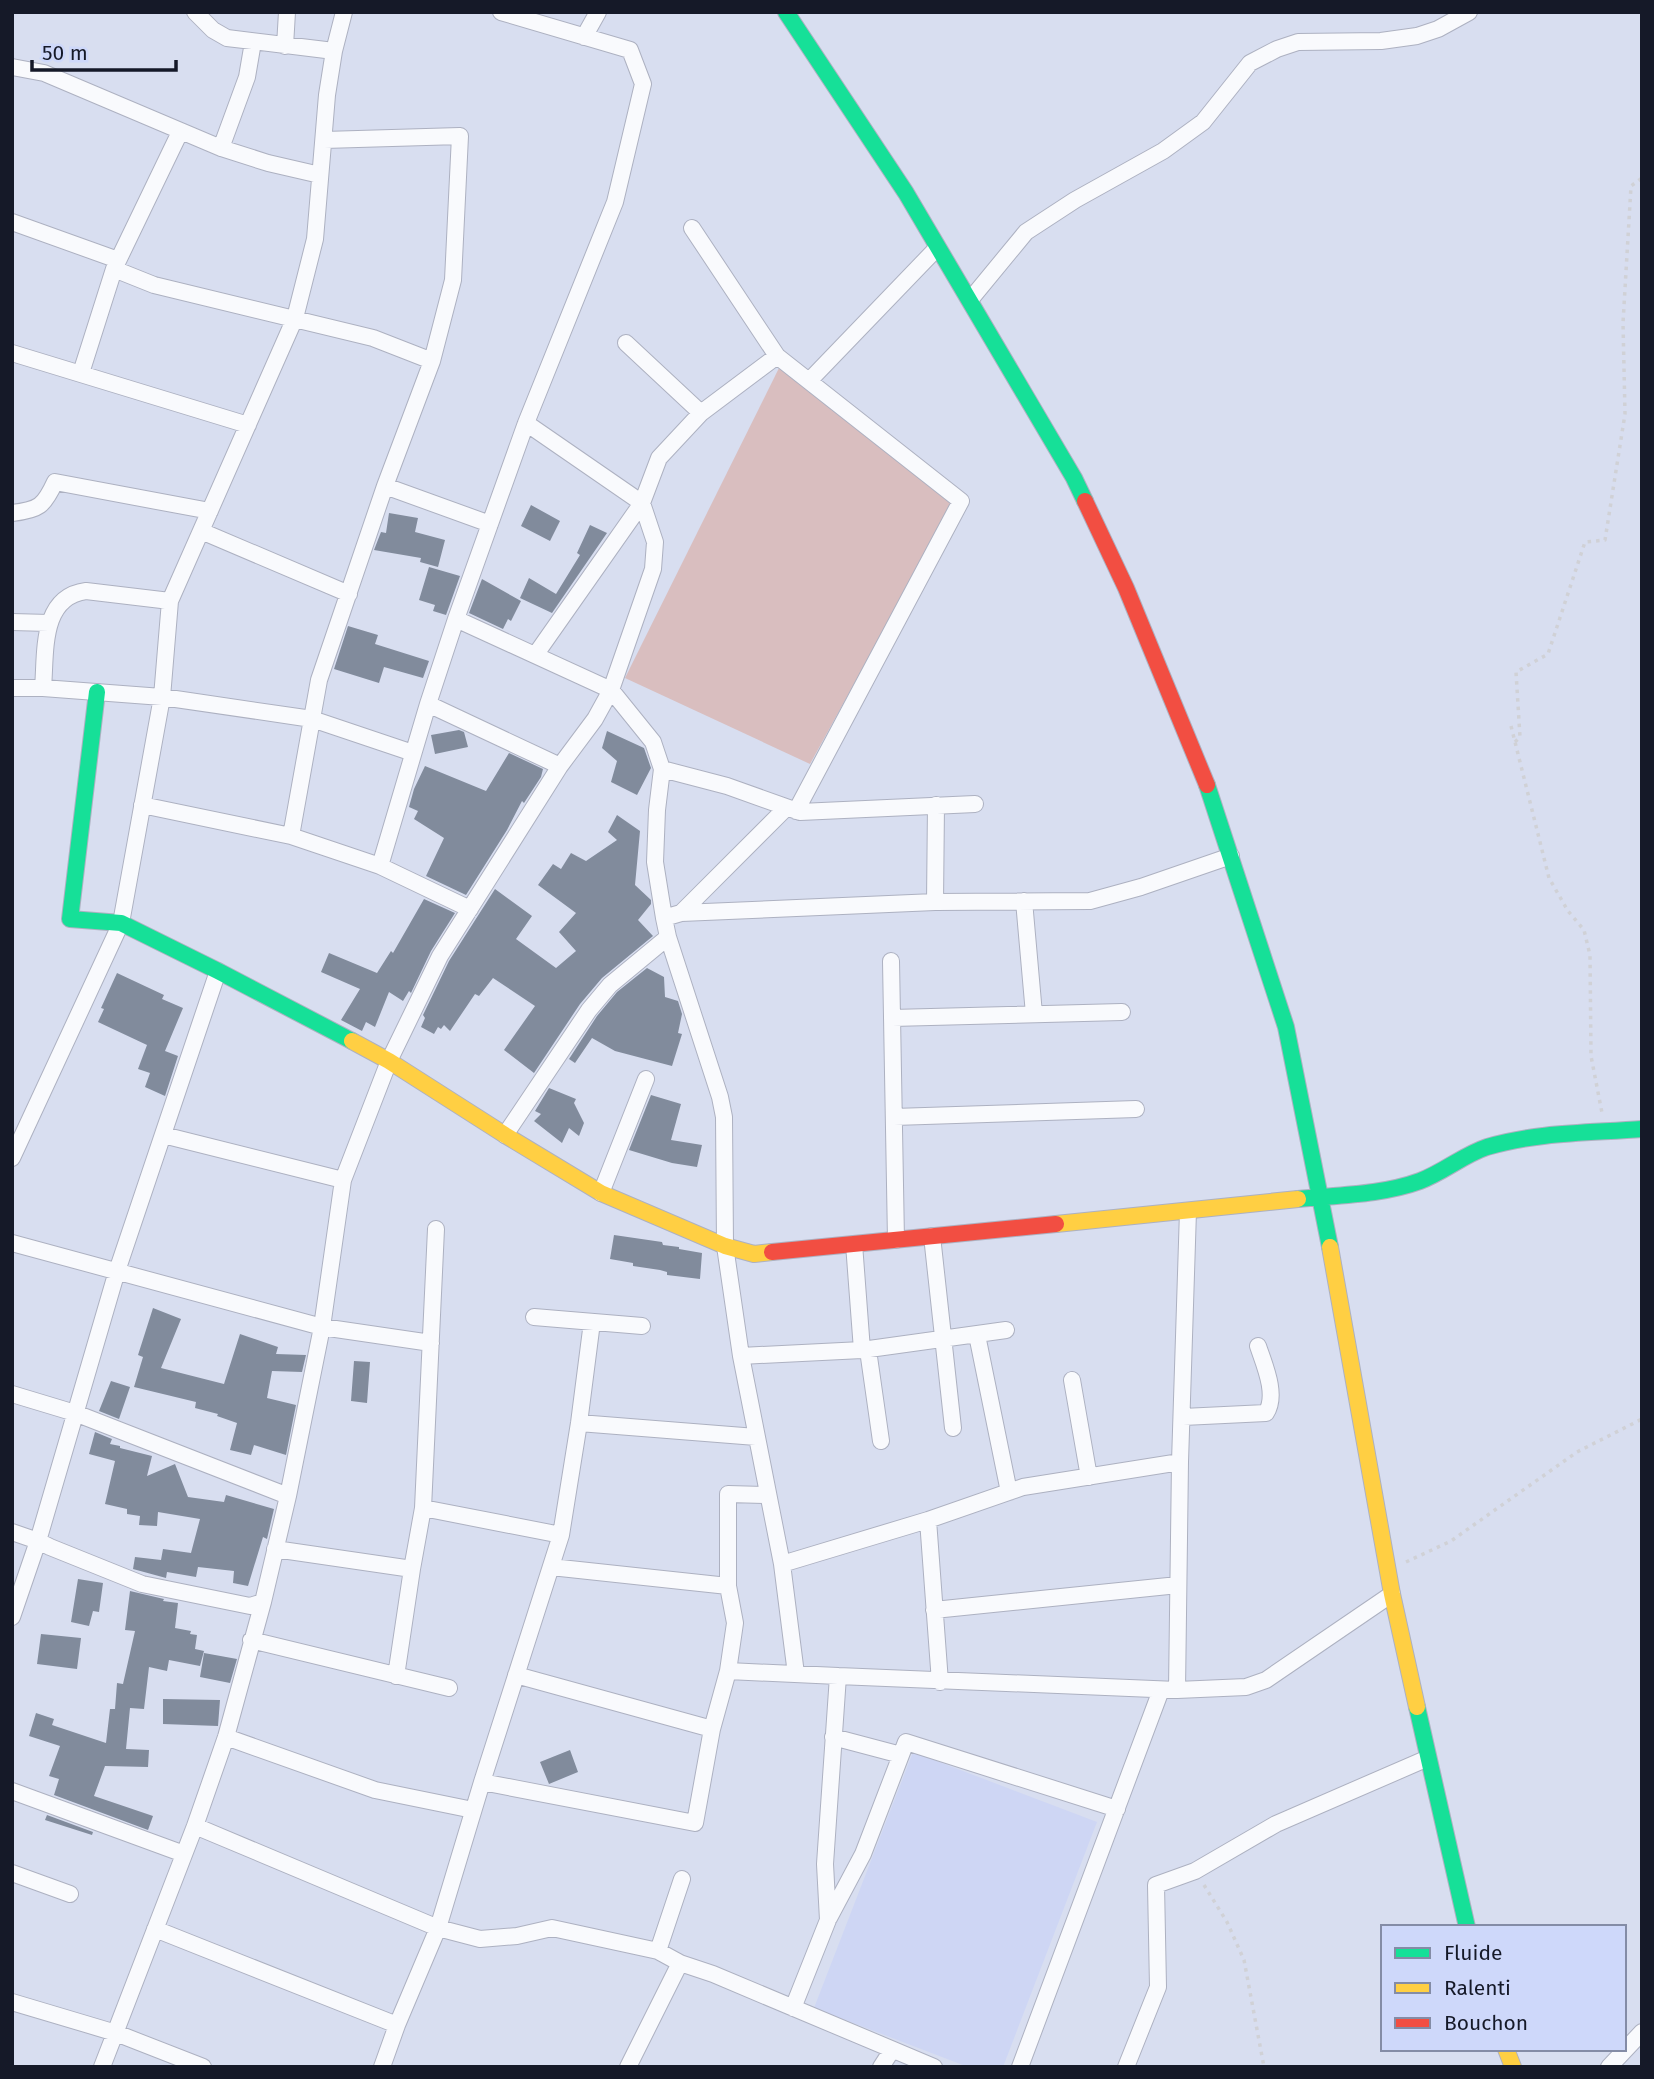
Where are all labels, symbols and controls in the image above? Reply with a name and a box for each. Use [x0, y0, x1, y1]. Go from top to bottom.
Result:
scale bar [32, 28, 175, 72]
text: 50 m [42, 40, 88, 66]
legend [1381, 1925, 1626, 2051]
text: Fluide [1444, 1940, 1502, 1966]
text: Ralenti [1444, 1975, 1511, 2001]
text: Bouchon [1444, 2010, 1528, 2036]

